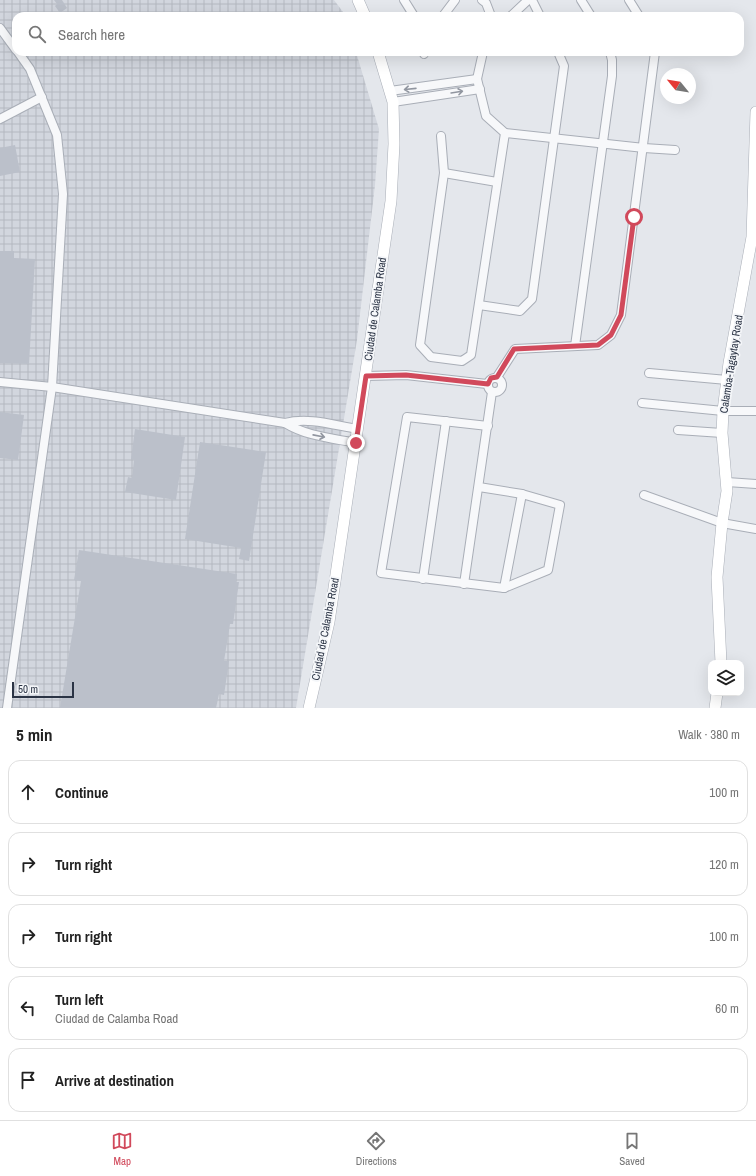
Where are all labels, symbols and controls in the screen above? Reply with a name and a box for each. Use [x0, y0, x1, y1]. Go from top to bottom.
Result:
search box [12, 12, 744, 56]
icon: search [26, 23, 48, 45]
text: Search here [58, 24, 125, 45]
north arrow [660, 68, 696, 104]
one-way arrow [404, 85, 417, 93]
one-way arrow [450, 88, 463, 96]
route start [625, 208, 643, 226]
street label: Ciudad de Calamba Road [361, 256, 389, 362]
street label: Calamba-Tagaytay Road [716, 314, 746, 414]
one-way arrow [312, 432, 325, 440]
route end [347, 434, 365, 452]
street label: Ciudad de Calamba Road [308, 576, 342, 682]
map controls [708, 660, 744, 696]
button: layers [708, 660, 744, 696]
scale bar [12, 680, 74, 699]
text: 50 m [18, 682, 38, 696]
text: 5 min [16, 723, 52, 746]
text: Walk · 380 m [678, 726, 740, 743]
icon: ahead [17, 781, 39, 803]
text: Continue [55, 782, 108, 803]
text: 100 m [709, 784, 739, 801]
icon: right [17, 853, 39, 875]
text: Turn right [55, 854, 112, 875]
text: 120 m [709, 856, 739, 873]
icon: right [17, 925, 39, 947]
text: Turn right [55, 926, 112, 947]
text: 100 m [709, 928, 739, 945]
text: Turn left [55, 989, 103, 1010]
icon: left [17, 997, 39, 1019]
text: 60 m [715, 1000, 739, 1017]
text: Ciudad de Calamba Road [55, 1010, 178, 1027]
icon: arrive [17, 1069, 39, 1091]
text: Arrive at destination [55, 1070, 174, 1091]
tab: Map [111, 1130, 133, 1168]
tab: Directions [356, 1130, 397, 1168]
tab: Saved [619, 1130, 645, 1168]

